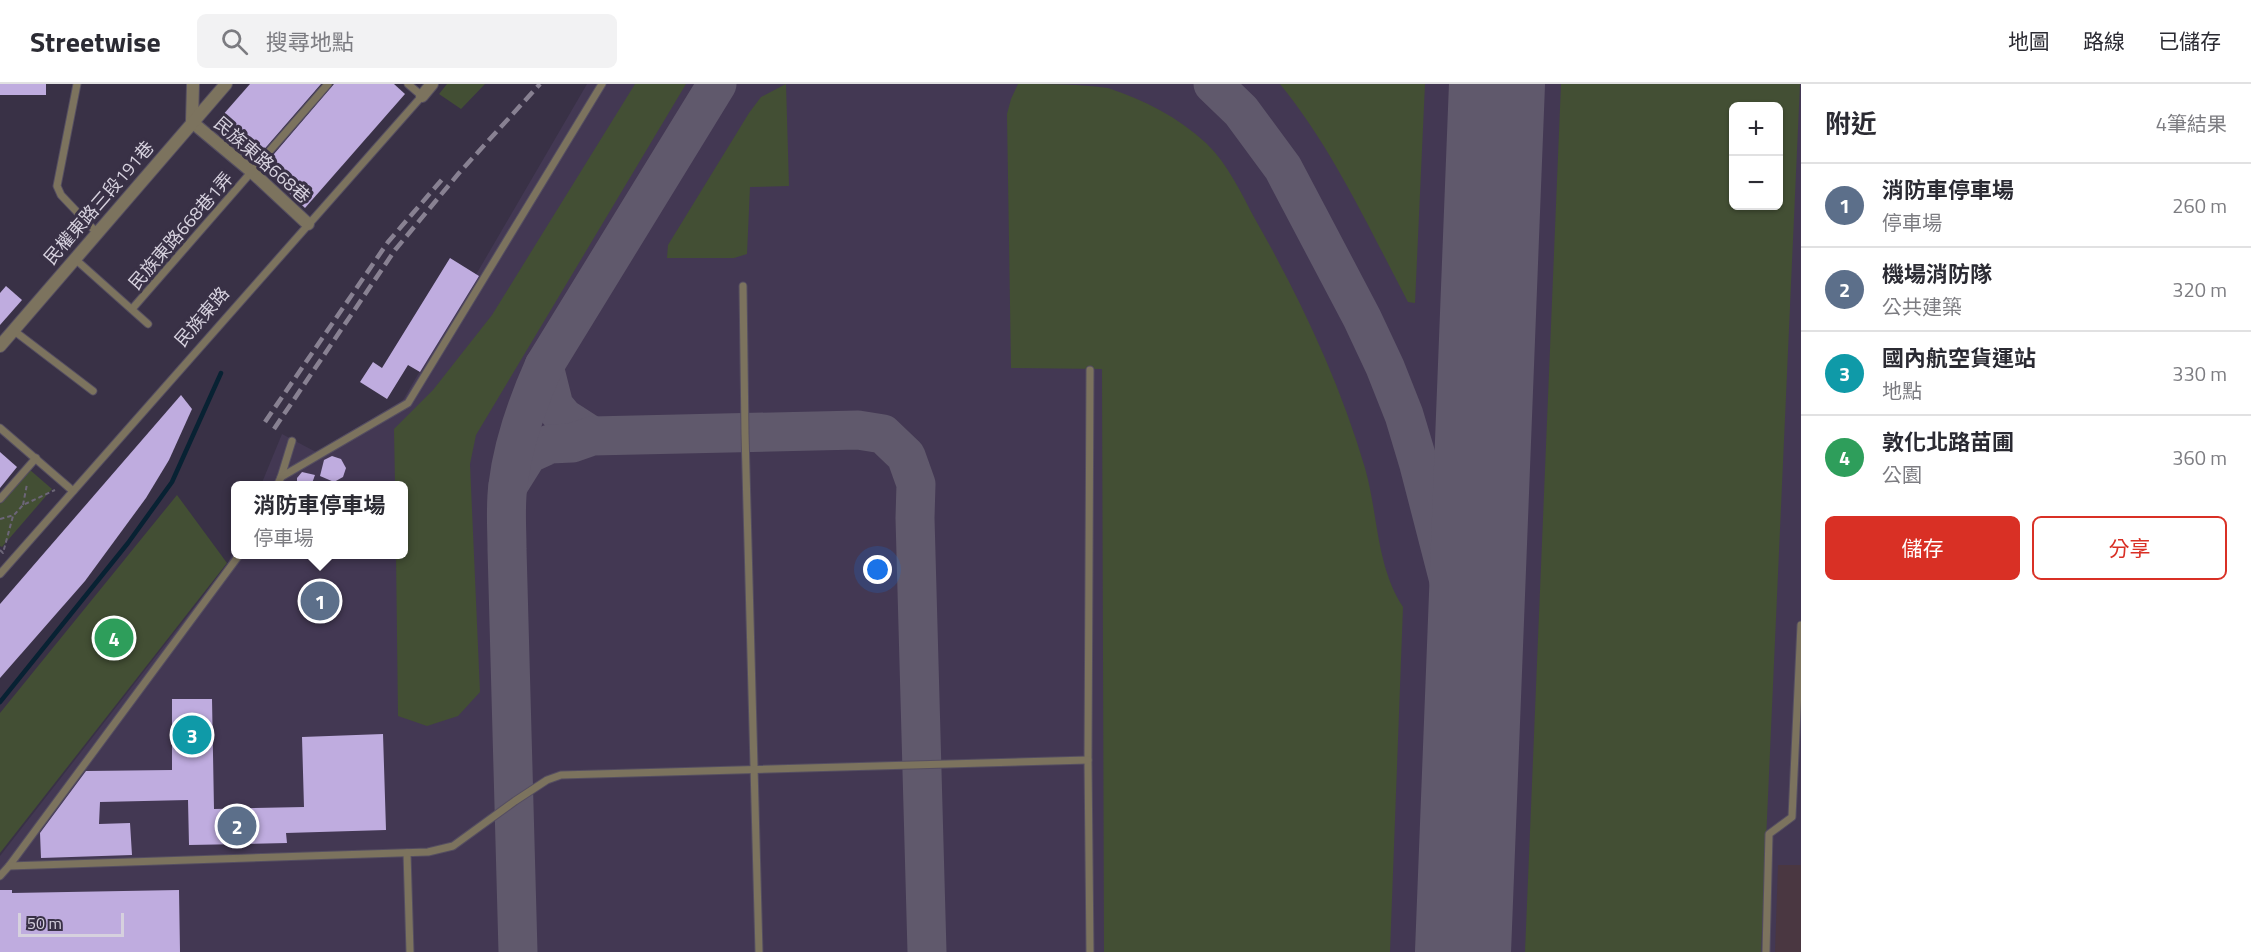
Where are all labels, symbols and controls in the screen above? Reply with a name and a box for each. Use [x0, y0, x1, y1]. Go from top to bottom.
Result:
search box [197, 14, 617, 68]
text: Streetwise [30, 20, 161, 63]
icon: search [218, 25, 251, 58]
text: 搜尋地點 [266, 25, 354, 59]
text: 地圖 [2008, 25, 2050, 57]
text: 路線 [2083, 25, 2125, 57]
text: 已儲存 [2158, 25, 2221, 57]
map controls [1729, 102, 1783, 210]
button: + [1729, 102, 1783, 156]
text: 附近 [1825, 104, 1877, 143]
text: 4筆結果 [2156, 108, 2227, 139]
street label: 民族東路668巷 [208, 110, 317, 209]
street label: 民權東路三段191巷 [37, 135, 160, 270]
button: − [1729, 156, 1783, 210]
street label: 民族東路668巷1弄 [122, 166, 239, 296]
text: 消防車停車場 [1882, 173, 2014, 207]
text: 1 [1839, 190, 1850, 221]
text: 260 m [2172, 190, 2227, 221]
text: 停車場 [1882, 207, 1942, 238]
text: 機場消防隊 [1882, 257, 1992, 291]
text: 2 [1839, 274, 1850, 305]
text: 320 m [2172, 274, 2227, 305]
street label: 民族東路 [168, 281, 235, 353]
text: 公共建築 [1882, 291, 1962, 322]
text: 國內航空貨運站 [1882, 341, 2036, 375]
text: 3 [1839, 358, 1850, 389]
text: 330 m [2172, 358, 2227, 389]
text: 地點 [1882, 375, 1922, 406]
text: 敦化北路苗圃 [1882, 425, 2014, 459]
text: 4 [1839, 442, 1850, 473]
text: 360 m [2172, 442, 2227, 473]
text: 公園 [1882, 459, 1922, 490]
popup [231, 481, 408, 559]
text: 消防車停車場 [253, 488, 386, 522]
button: 儲存 [1825, 516, 2020, 580]
button: 分享 [2032, 516, 2227, 580]
text: 停車場 [253, 522, 313, 553]
your location [863, 555, 892, 584]
pin: 1 [300, 578, 340, 624]
pin: 4 [94, 616, 134, 660]
pin: 3 [172, 712, 212, 758]
pin: 2 [218, 804, 256, 848]
scale bar [18, 910, 124, 938]
text: 50 m [27, 911, 62, 935]

